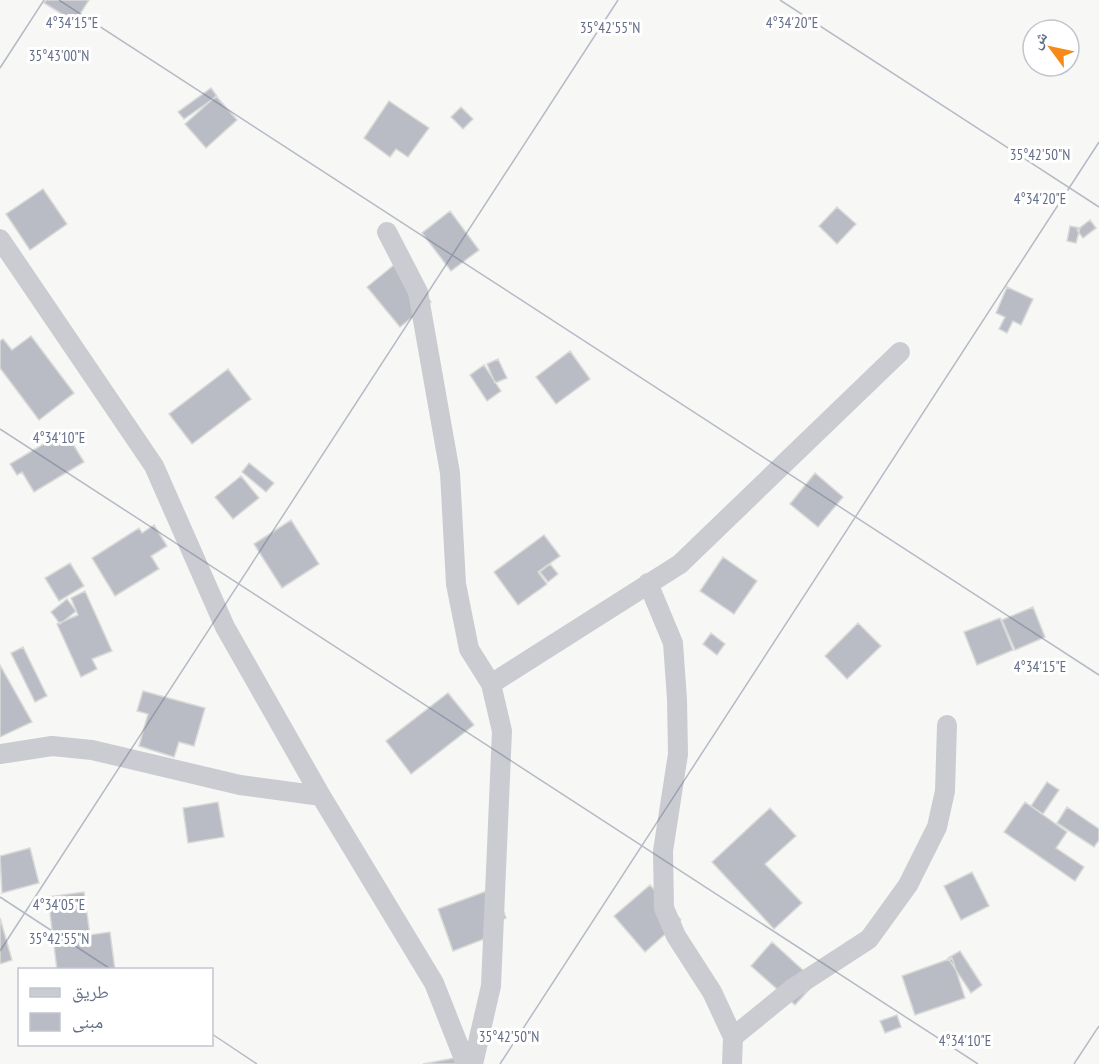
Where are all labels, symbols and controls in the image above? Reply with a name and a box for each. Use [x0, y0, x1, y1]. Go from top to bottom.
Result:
text: 4°34'15"E [46, 13, 98, 32]
text: 4°34'20"E [766, 13, 818, 32]
text: 35°42'55"N [580, 18, 640, 37]
north arrow [1021, 18, 1081, 78]
text: ش [1025, 27, 1051, 52]
text: 35°43'00"N [29, 46, 89, 65]
text: 35°42'50"N [1010, 145, 1070, 164]
text: 4°34'20"E [1014, 189, 1066, 208]
text: 4°34'10"E [33, 428, 85, 447]
text: 4°34'15"E [1014, 657, 1066, 676]
text: 4°34'05"E [33, 895, 85, 914]
text: 35°42'55"N [29, 929, 89, 948]
legend [18, 968, 213, 1046]
text: طريق [72, 980, 109, 1003]
text: مبنى [72, 1010, 103, 1033]
text: 35°42'50"N [479, 1027, 539, 1046]
text: 4°34'10"E [939, 1031, 991, 1050]

